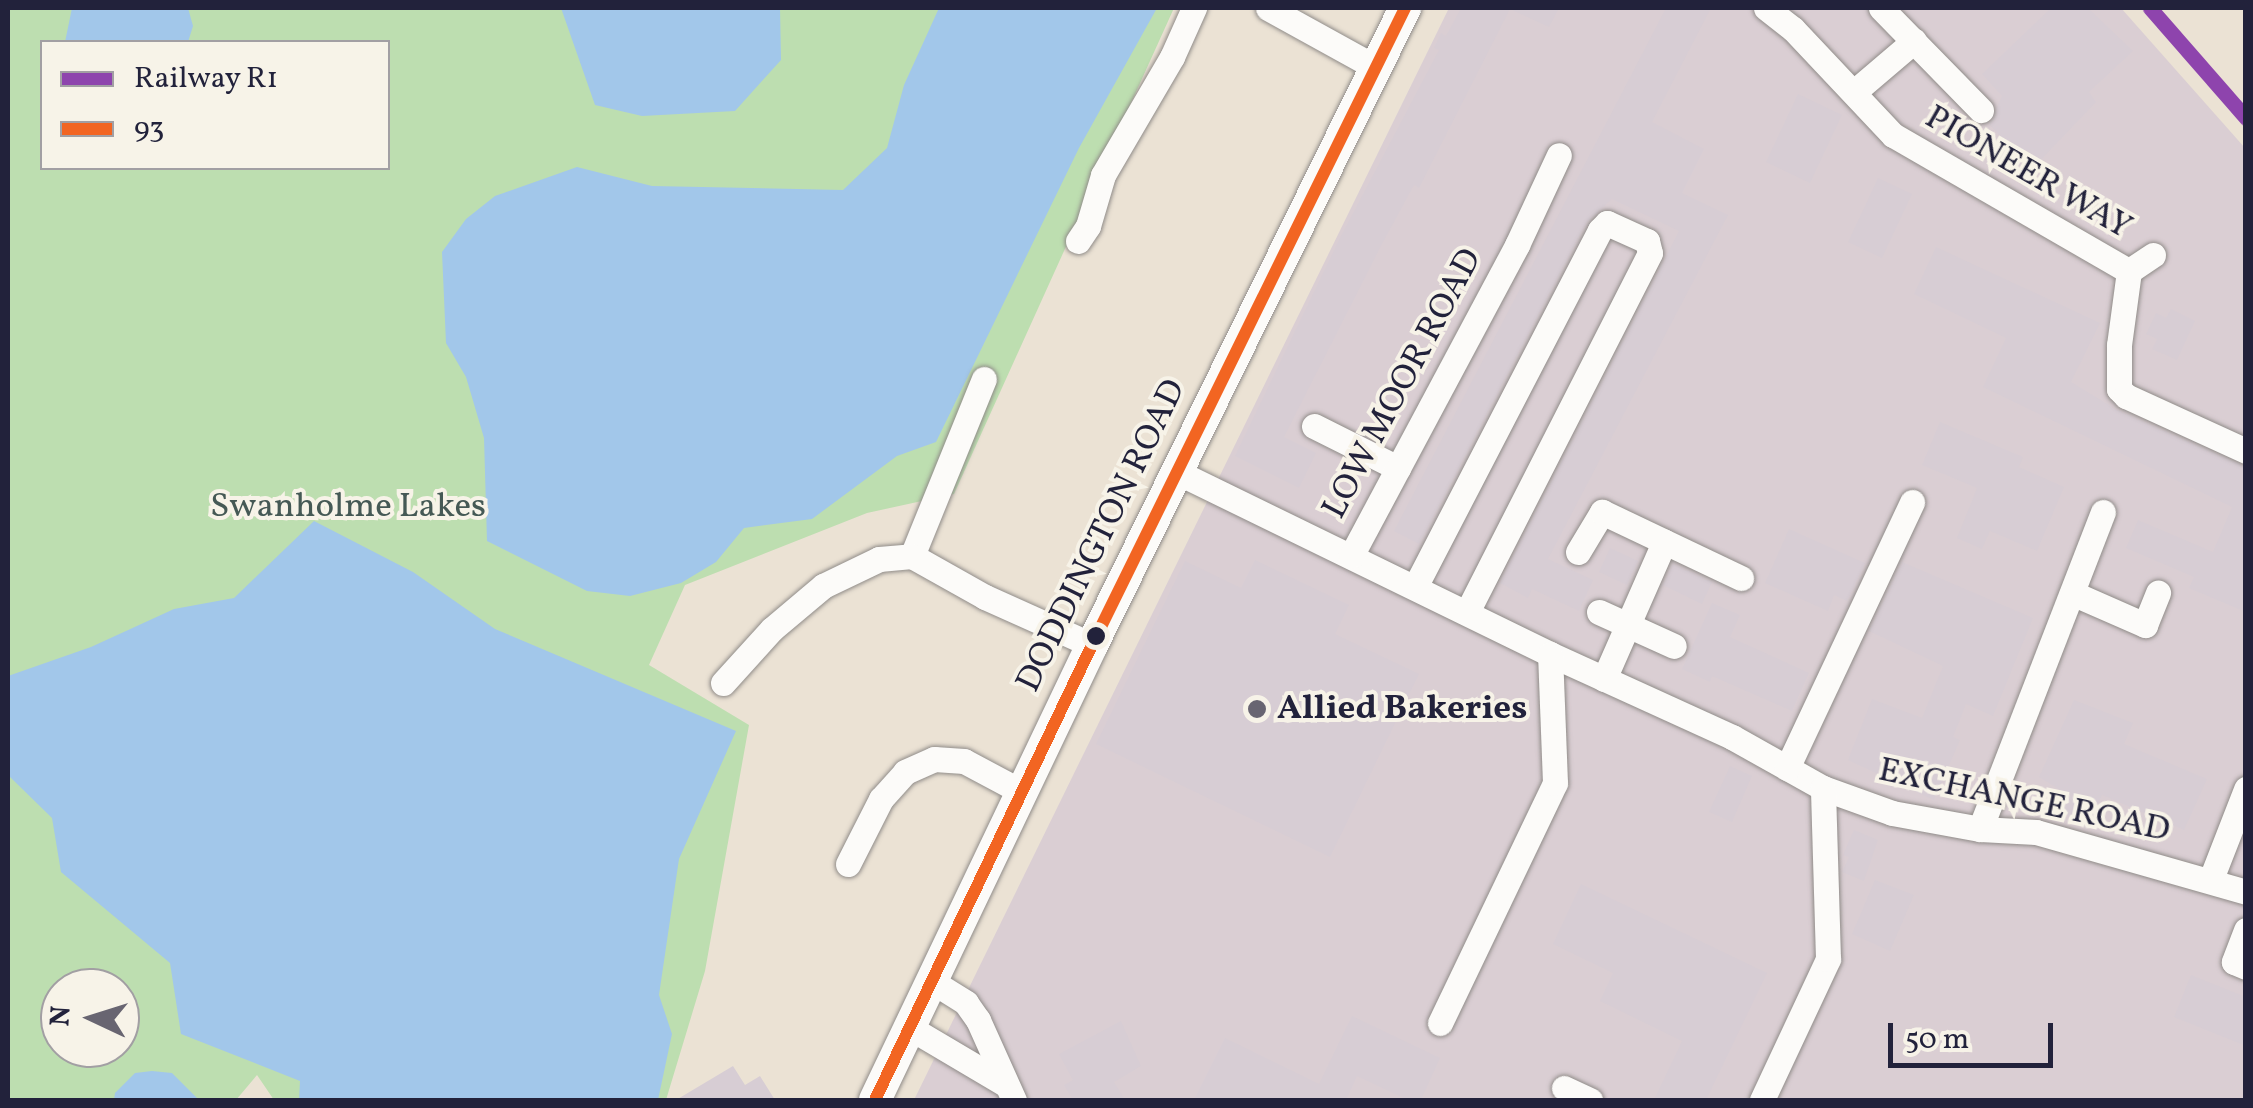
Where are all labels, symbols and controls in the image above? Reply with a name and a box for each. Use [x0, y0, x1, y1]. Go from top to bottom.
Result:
legend [40, 40, 390, 170]
text: Railway R1 [134, 58, 278, 100]
street label: PIONEER WAY [1917, 97, 2139, 249]
text: 93 [134, 108, 164, 150]
street label: LOW MOOR ROAD [1314, 241, 1492, 527]
street label: DODDINGTON ROAD [1008, 373, 1196, 699]
park label: Swanholme Lakes [210, 486, 486, 528]
unlabelled marker [1086, 626, 1106, 646]
place label: Allied Bakeries [1277, 688, 1527, 730]
marker: Allied Bakeries [1246, 698, 1268, 720]
street label: EXCHANGE ROAD [1874, 750, 2174, 852]
north arrow [40, 968, 140, 1068]
scale bar [1893, 1003, 2058, 1065]
text: N [41, 1005, 82, 1028]
text: 50 m [1905, 1019, 1969, 1061]

